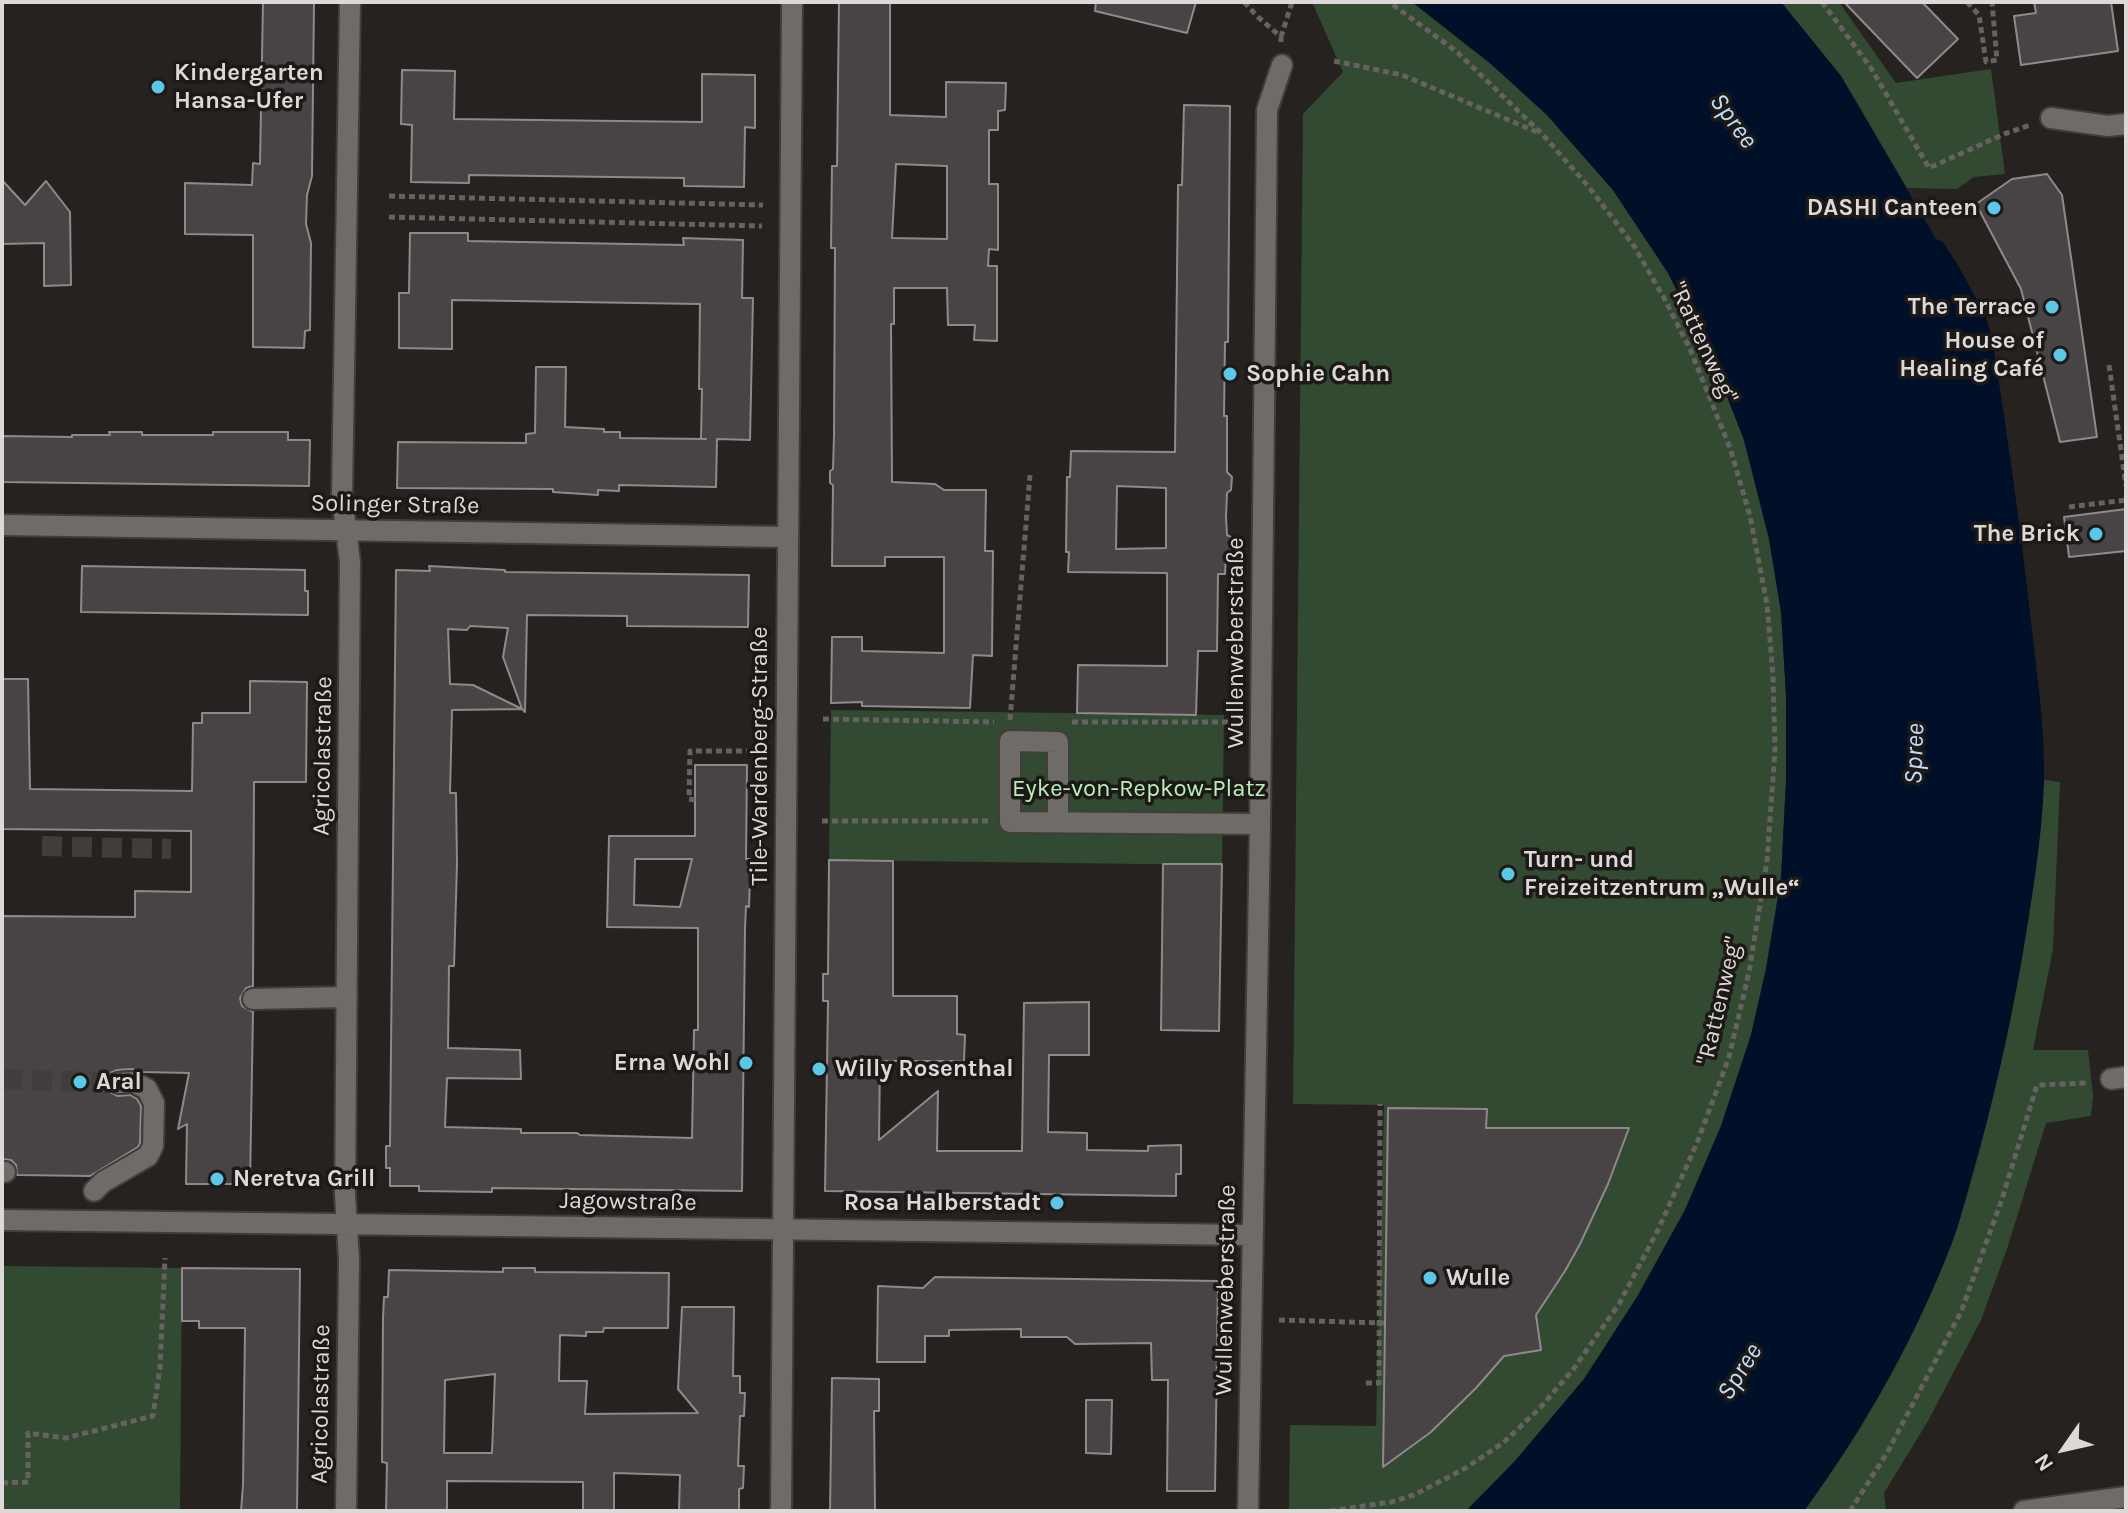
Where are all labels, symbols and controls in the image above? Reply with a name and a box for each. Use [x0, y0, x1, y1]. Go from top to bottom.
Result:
place label: Kindergarten Hansa-Ufer [174, 59, 324, 115]
marker: Kindergarten Hansa-Ufer [149, 78, 167, 96]
water label: Spree [1702, 87, 1764, 155]
place label: DASHI Canteen [1807, 194, 1978, 222]
marker: DASHI Canteen [1985, 199, 2003, 217]
street label: "Rattenweg" [1662, 278, 1744, 408]
place label: The Terrace [1908, 293, 2036, 321]
marker: The Terrace [2043, 298, 2061, 316]
place label: House of Healing Café [1899, 327, 2044, 383]
marker: House of Healing Café [2051, 346, 2069, 364]
place label: Sophie Cahn [1246, 360, 1390, 388]
marker: Sophie Cahn [1221, 365, 1239, 383]
street label: Solinger Straße [310, 489, 480, 521]
place label: The Brick [1974, 520, 2080, 548]
marker: The Brick [2087, 525, 2105, 543]
street label: Wullenweberstraße [1222, 537, 1250, 749]
street label: Tile-Wardenberg-Straße [746, 626, 774, 886]
street label: Agricolastraße [307, 676, 339, 836]
water label: Spree [1898, 723, 1932, 785]
park label: Eyke-von-Repkow-Platz [1012, 775, 1266, 803]
place label: Turn- und Freizeitzentrum „Wulle“ [1524, 846, 1800, 902]
marker: Turn- und Freizeitzentrum „Wulle“ [1499, 865, 1517, 883]
street label: "Rattenweg" [1691, 934, 1749, 1068]
place label: Erna Wohl [614, 1049, 730, 1077]
marker: Erna Wohl [737, 1054, 755, 1072]
place label: Willy Rosenthal [835, 1055, 1013, 1083]
marker: Willy Rosenthal [810, 1060, 828, 1078]
place label: Aral [96, 1068, 142, 1096]
marker: Aral [71, 1073, 89, 1091]
place label: Neretva Grill [233, 1165, 375, 1193]
marker: Neretva Grill [208, 1170, 226, 1188]
street label: Wullenweberstraße [1210, 1184, 1242, 1396]
street label: Jagowstraße [559, 1186, 697, 1218]
place label: Rosa Halberstadt [844, 1189, 1041, 1217]
marker: Rosa Halberstadt [1048, 1194, 1066, 1212]
place label: Wulle [1446, 1264, 1510, 1292]
marker: Wulle [1421, 1269, 1439, 1287]
street label: Agricolastraße [305, 1324, 337, 1484]
water label: Spree [1711, 1338, 1769, 1406]
north arrow [2024, 1409, 2104, 1489]
text: N [2029, 1449, 2059, 1476]

